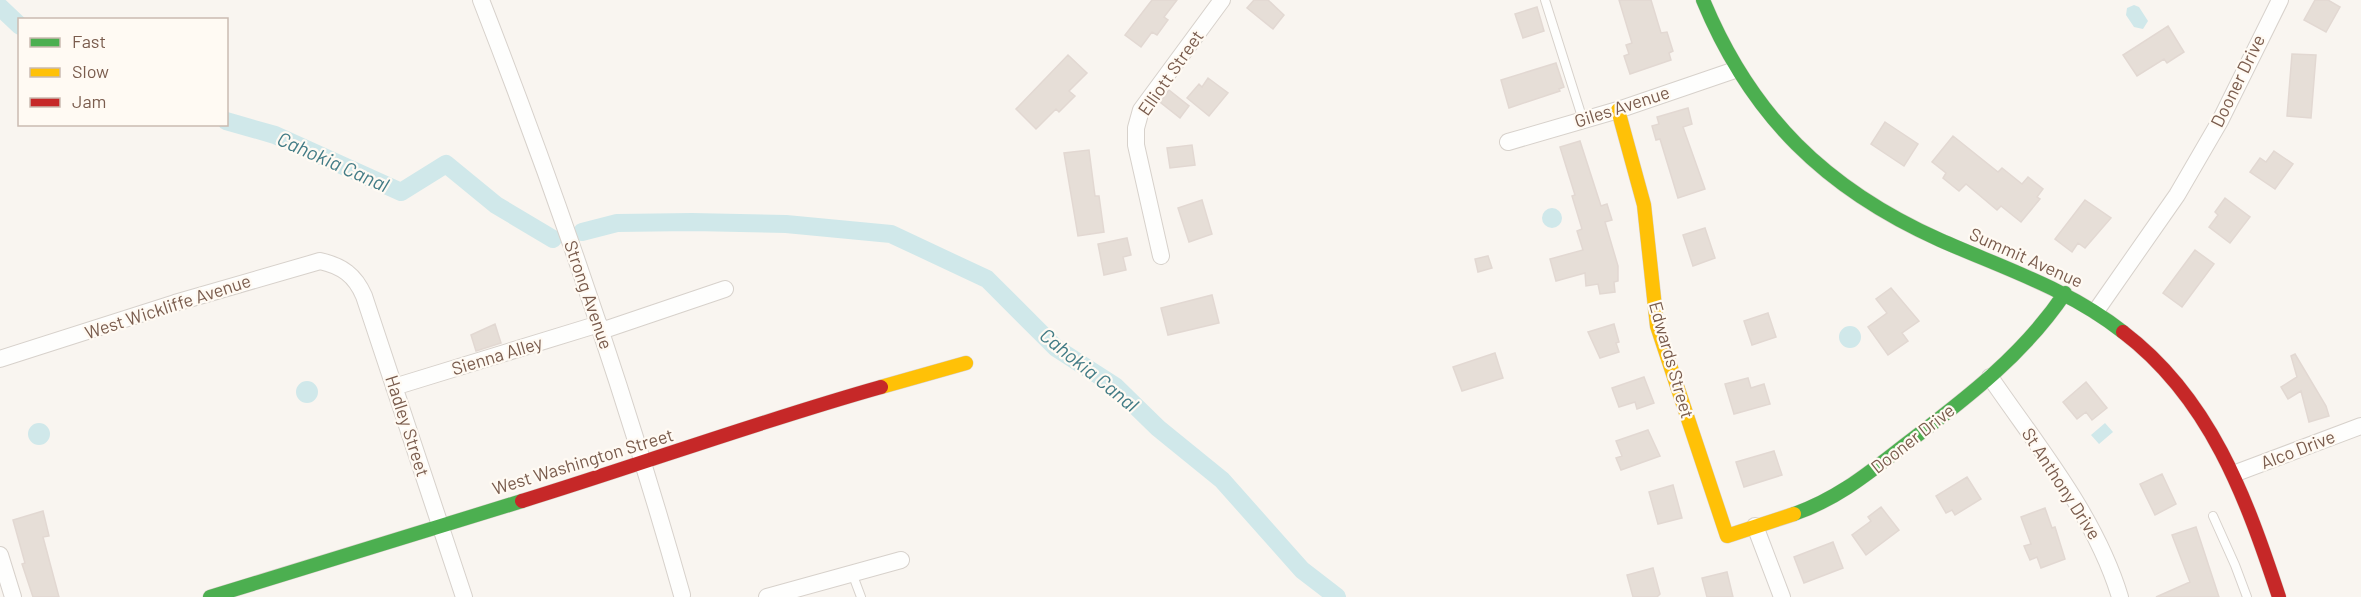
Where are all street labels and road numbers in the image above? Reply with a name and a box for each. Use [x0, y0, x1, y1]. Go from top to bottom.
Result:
street label: Elliott Street [1133, 25, 1208, 119]
street label: Dooner Drive [2205, 31, 2269, 130]
street label: Giles Avenue [1571, 80, 1672, 132]
street label: Summit Avenue [1966, 222, 2087, 292]
street label: Strong Avenue [560, 237, 618, 352]
street label: West Wickliffe Avenue [82, 269, 253, 343]
street label: Edwards Street [1645, 299, 1699, 421]
street label: Sienna Alley [449, 331, 545, 379]
street label: Hadley Street [381, 372, 435, 479]
street label: Dooner Drive [1866, 399, 1959, 478]
street label: West Washington Street [490, 423, 676, 499]
street label: St Anthony Drive [2018, 423, 2106, 543]
street label: Alco Drive [2257, 425, 2338, 473]

